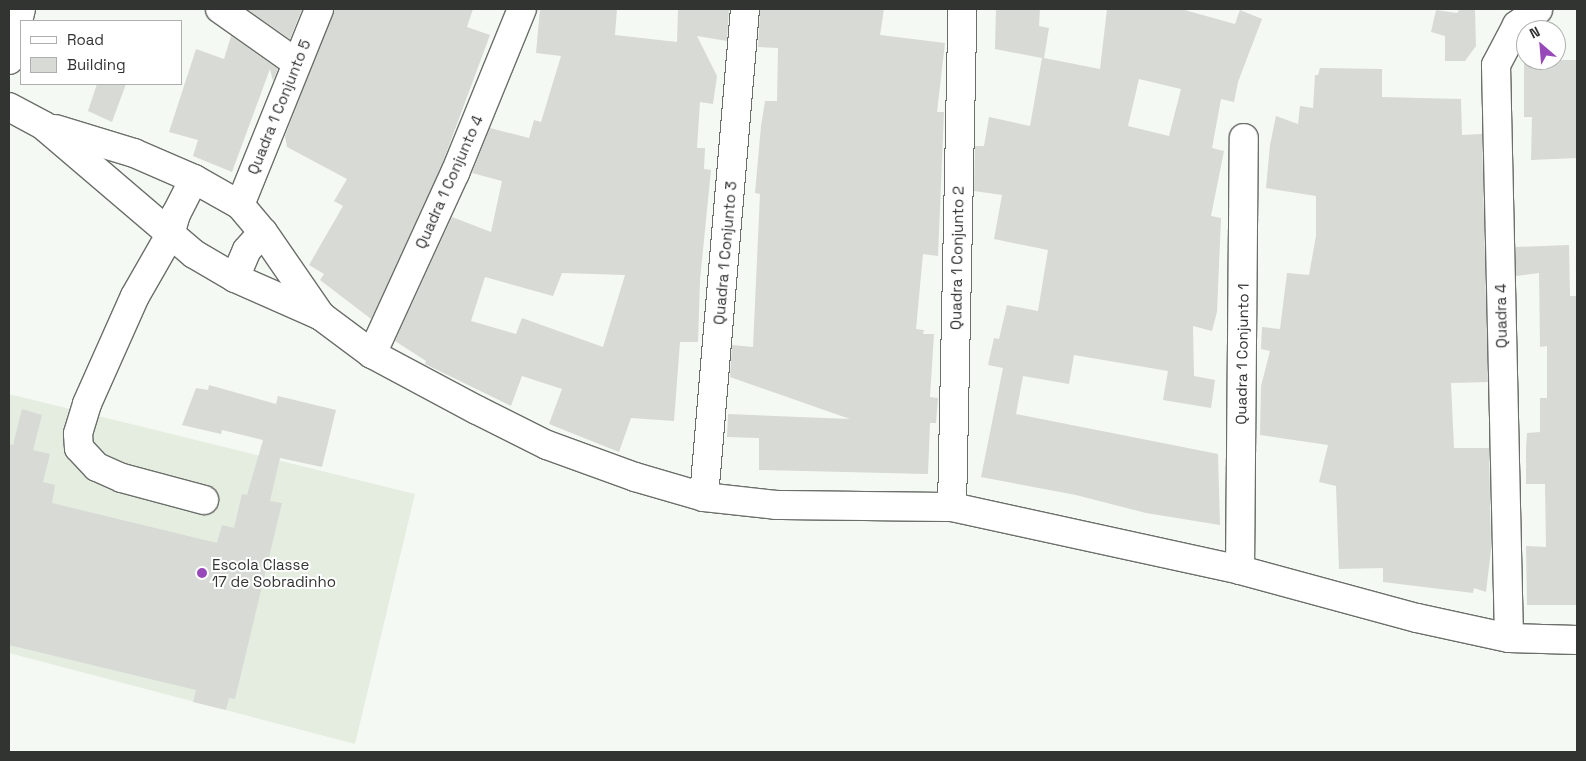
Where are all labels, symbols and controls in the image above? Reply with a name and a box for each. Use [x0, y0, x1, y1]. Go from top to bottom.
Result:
legend [20, 20, 182, 85]
north arrow [1516, 20, 1566, 70]
text: N [1526, 22, 1543, 43]
text: Road [67, 30, 104, 49]
street label: Quadra 1 Conjunto 5 [244, 37, 314, 177]
text: Building [67, 55, 126, 74]
street label: Quadra 1 Conjunto 4 [411, 112, 487, 252]
street label: Quadra 1 Conjunto 3 [710, 180, 740, 326]
street label: Quadra 1 Conjunto 2 [947, 186, 967, 330]
street label: Quadra 1 Conjunto 1 [1232, 283, 1252, 425]
street label: Quadra 4 [1491, 284, 1511, 348]
place label: Escola Classe 17 de Sobradinho [212, 555, 336, 590]
marker: Escola Classe 17 de Sobradinho [196, 567, 208, 579]

